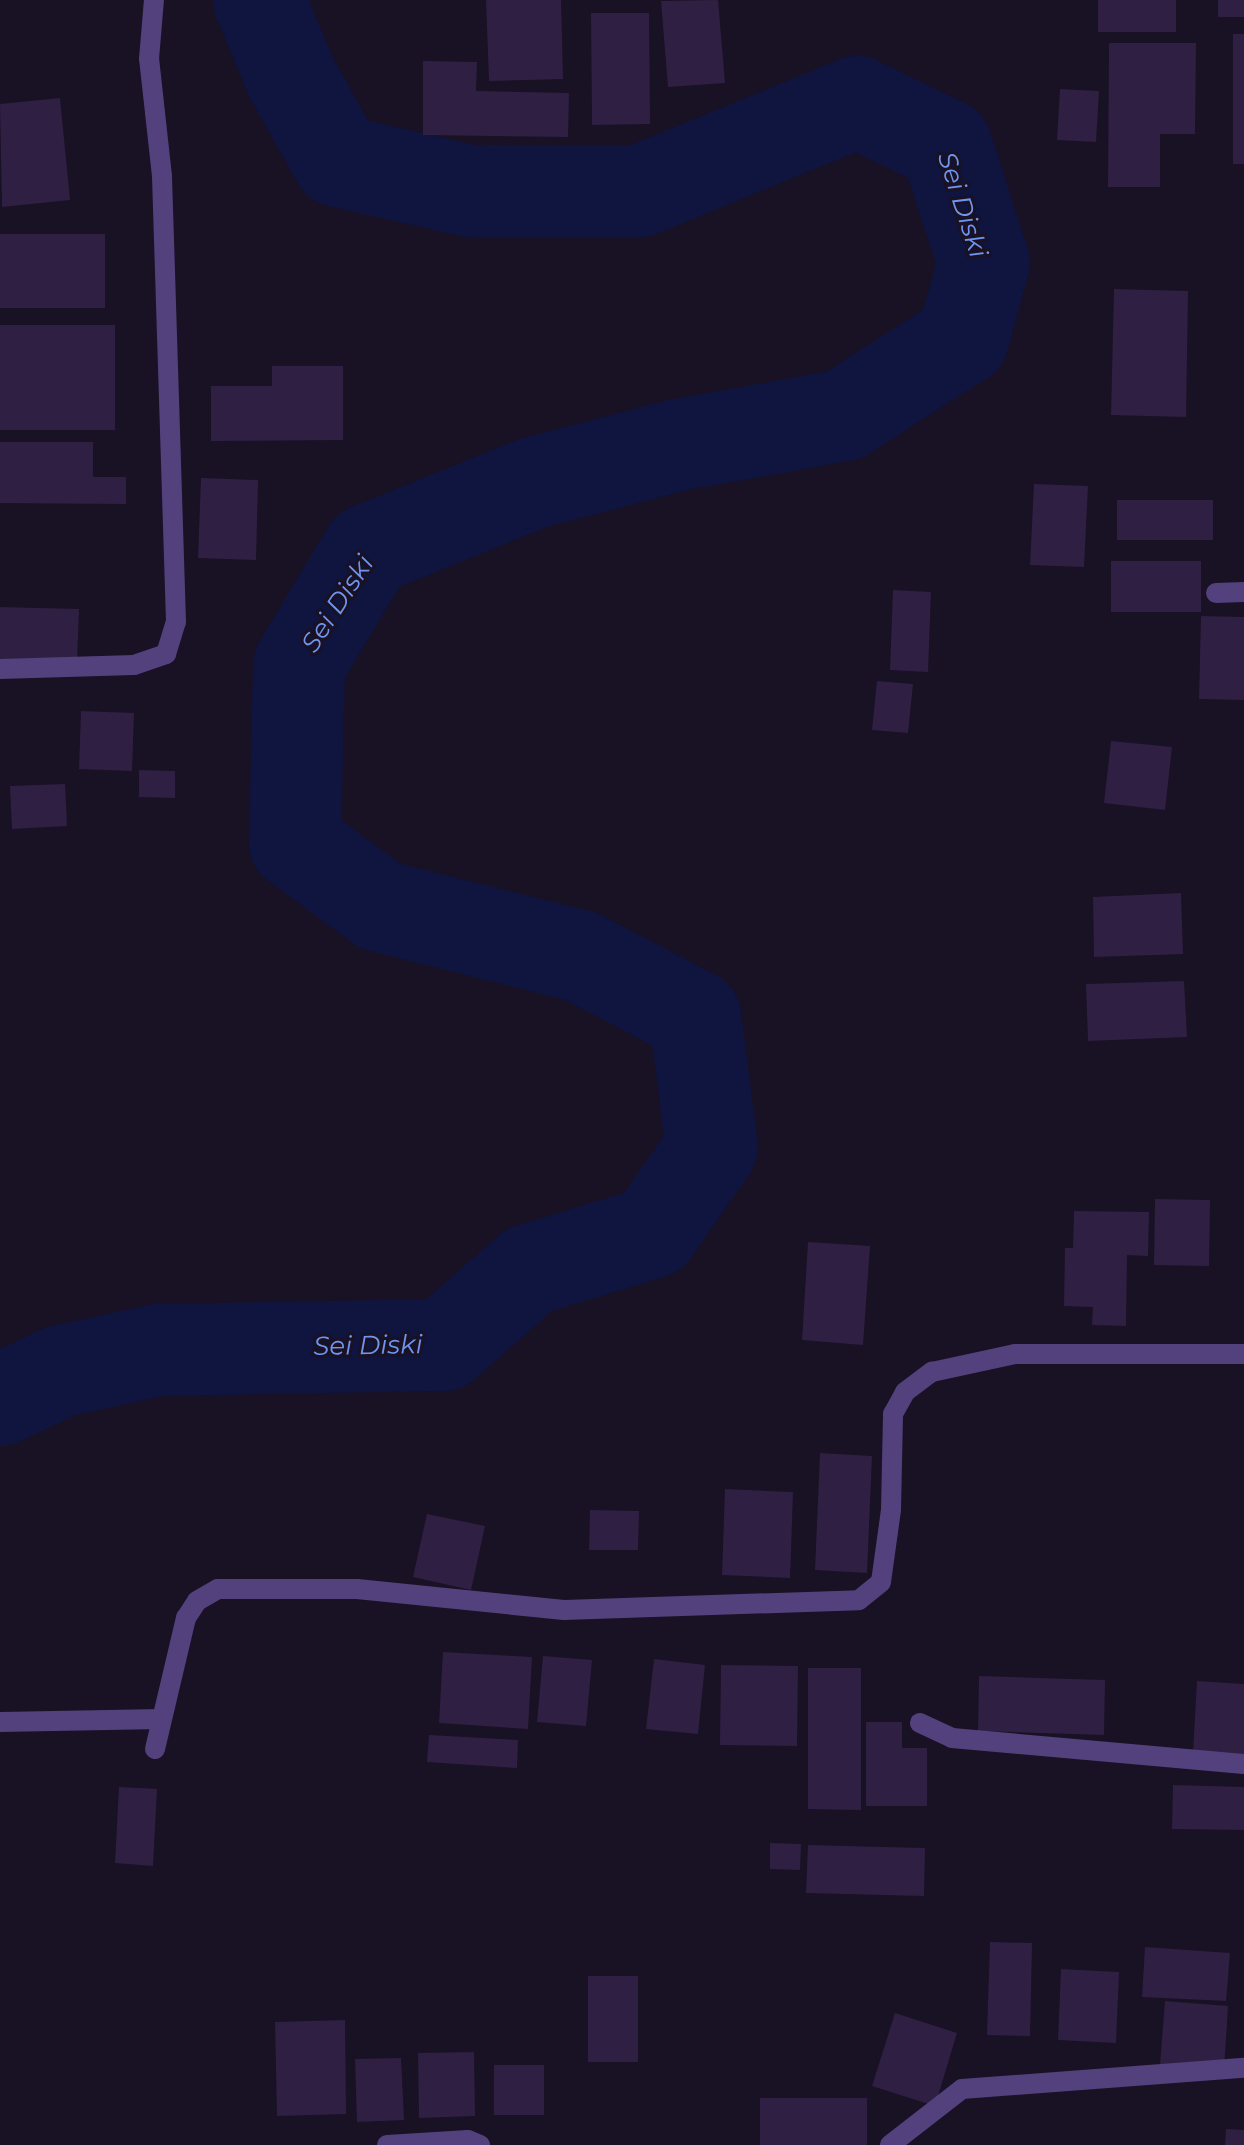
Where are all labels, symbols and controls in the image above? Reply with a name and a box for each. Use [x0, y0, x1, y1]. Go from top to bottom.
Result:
water label: Sei Diski [930, 148, 994, 262]
water label: Sei Diski [295, 550, 381, 658]
water label: Sei Diski [313, 1329, 423, 1363]

